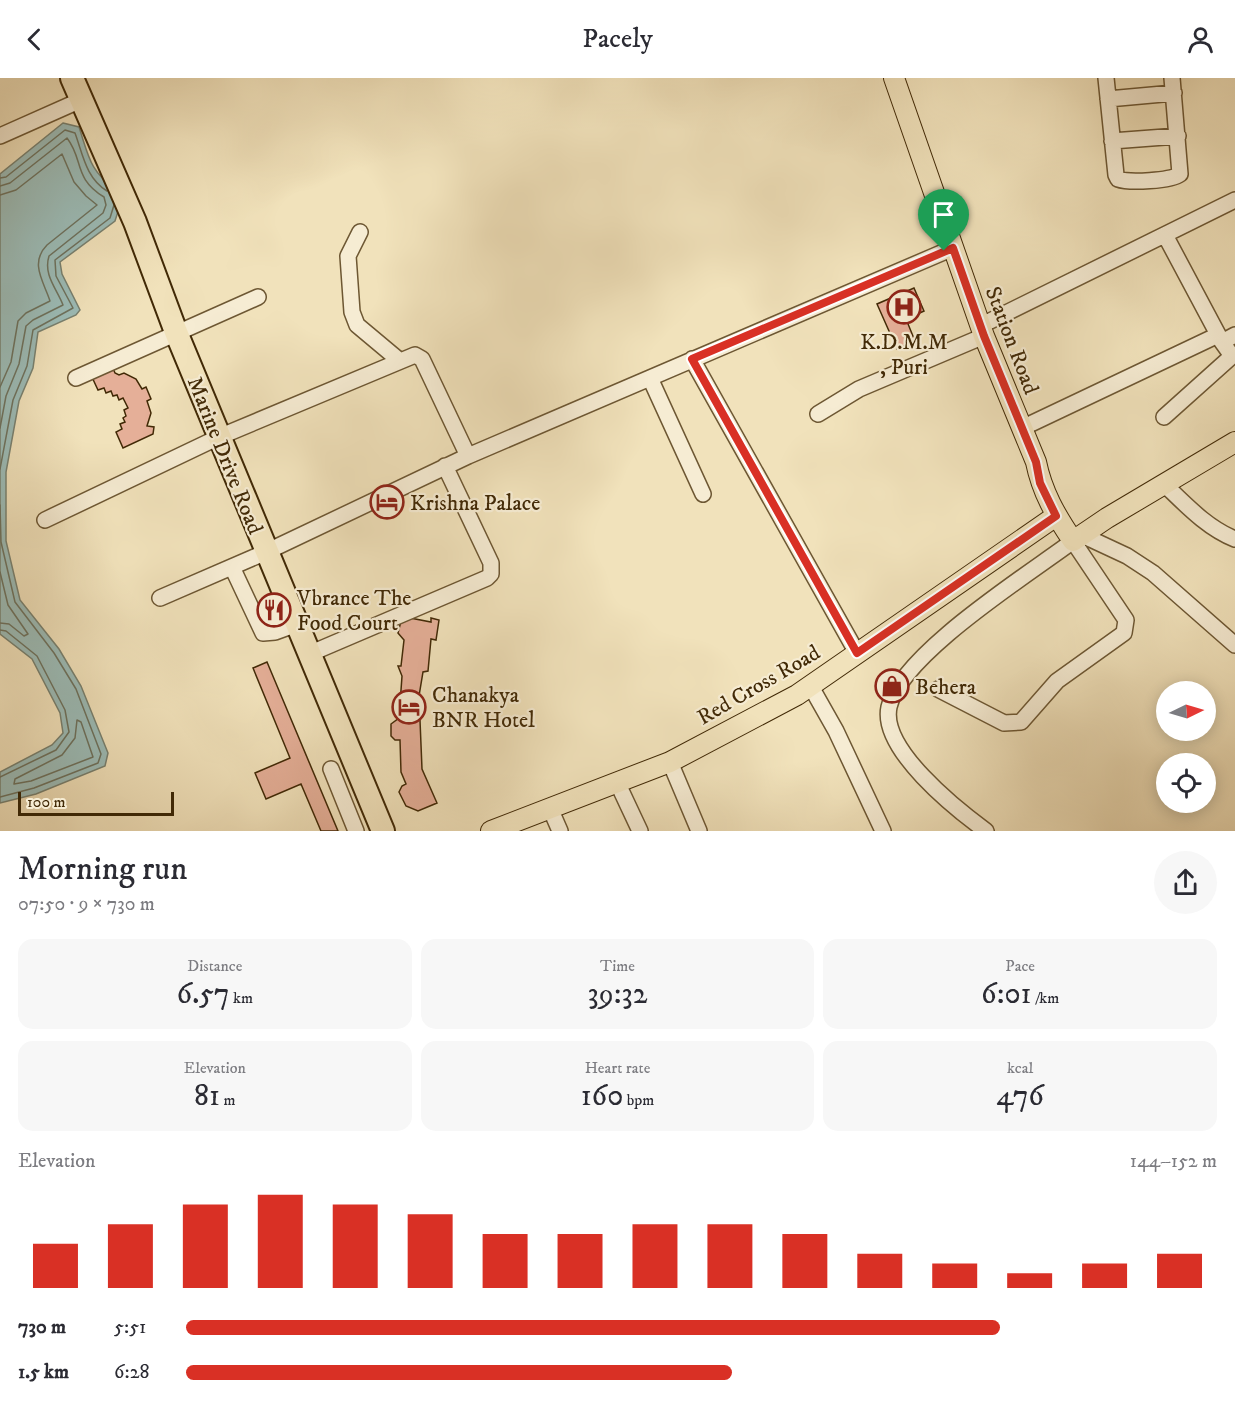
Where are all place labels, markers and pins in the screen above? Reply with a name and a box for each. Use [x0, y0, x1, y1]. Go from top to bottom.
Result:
pin [918, 189, 969, 251]
hospital icon: K.D.M.M , Puri [886, 289, 922, 325]
place label: K.D.M.M , Puri [860, 329, 948, 381]
hotel icon: Krishna Palace [369, 484, 405, 520]
place label: Krishna Palace [410, 490, 540, 517]
place label: Vbrance The Food Court [296, 585, 411, 637]
restaurant icon: Vbrance The Food Court [256, 592, 292, 628]
shop icon: Behera [874, 668, 910, 704]
place label: Behera [915, 674, 977, 701]
place label: Chanakya BNR Hotel [432, 682, 535, 734]
hotel icon: Chanakya BNR Hotel [391, 689, 427, 725]

